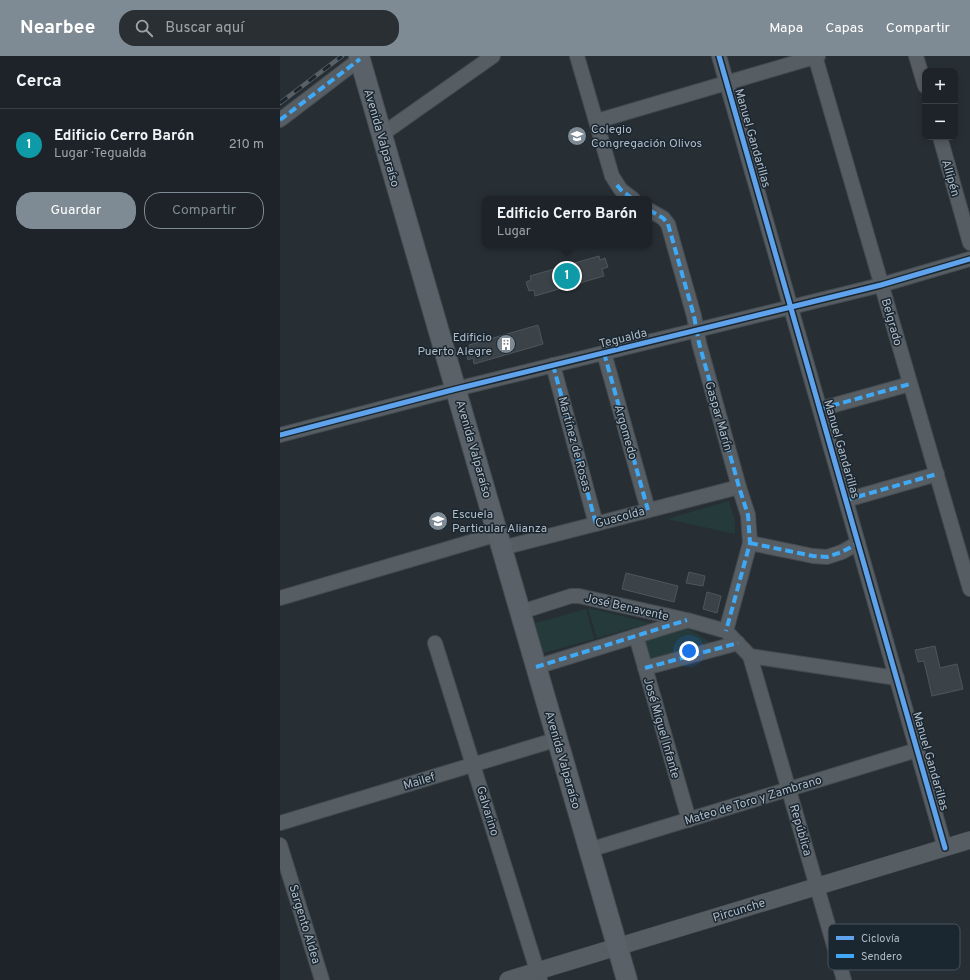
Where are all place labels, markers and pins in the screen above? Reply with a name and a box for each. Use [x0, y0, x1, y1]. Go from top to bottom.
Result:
place label: Colegio Congregación Olivos [591, 122, 702, 152]
school or university icon: Colegio Congregación Olivos [566, 125, 588, 147]
pin: 1 [554, 261, 580, 291]
place label: Edificio Puerto Alegre [417, 330, 492, 360]
building icon: Edificio Puerto Alegre [495, 333, 517, 355]
place label: Escuela Particular Alianza [452, 507, 547, 537]
school or university icon: Escuela Particular Alianza [427, 510, 449, 532]

